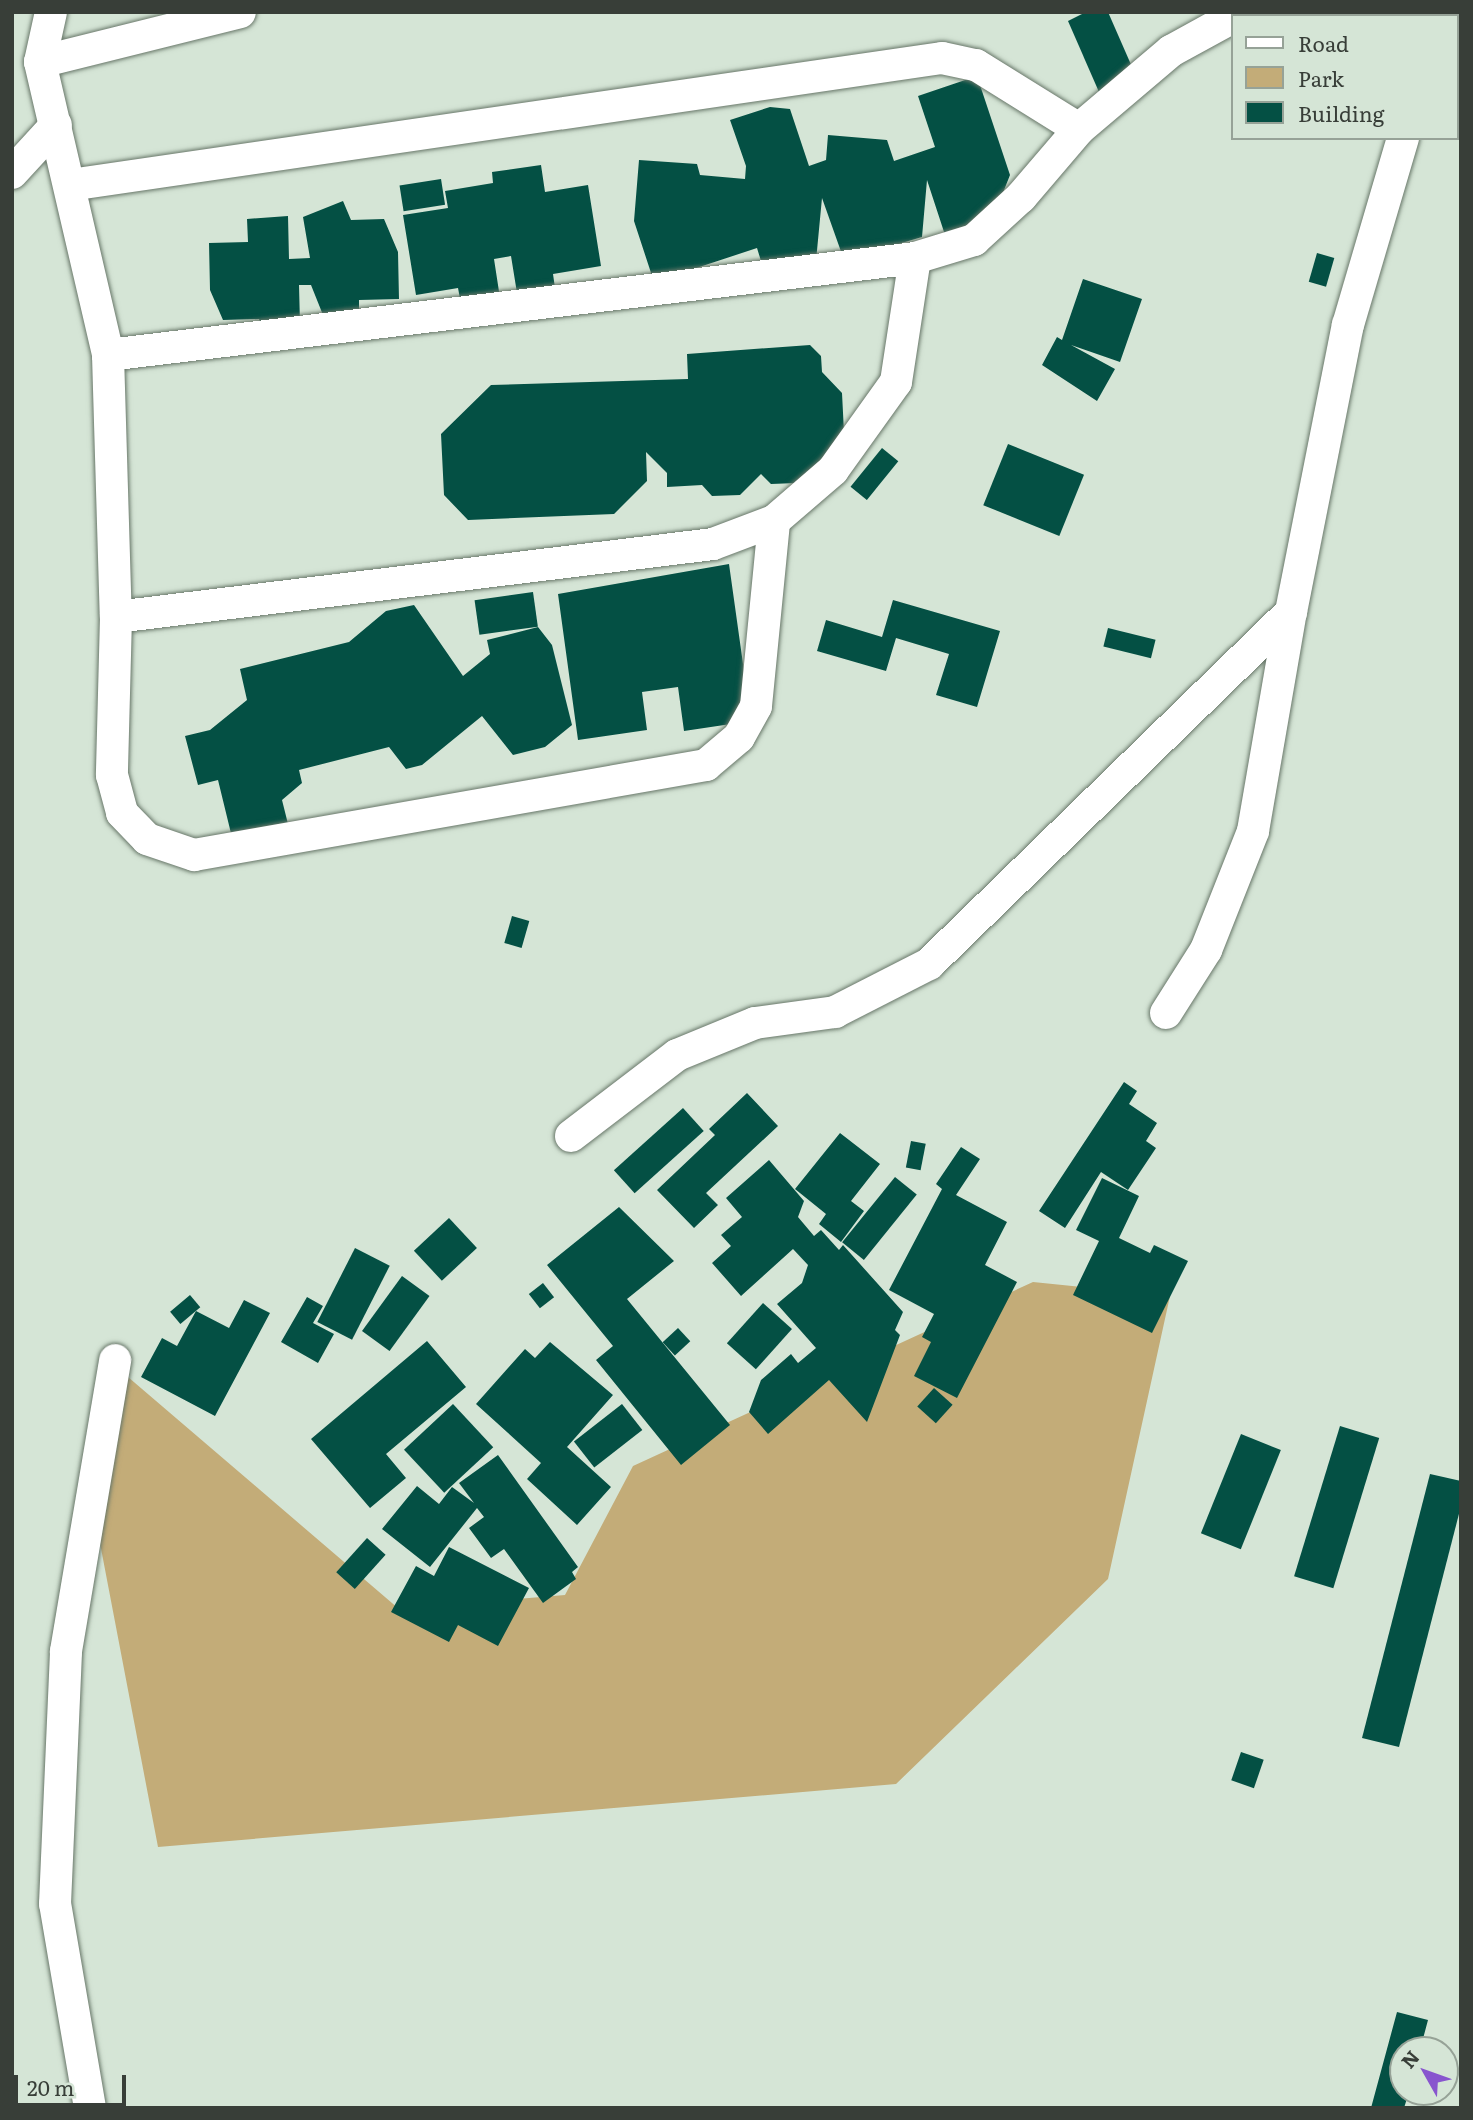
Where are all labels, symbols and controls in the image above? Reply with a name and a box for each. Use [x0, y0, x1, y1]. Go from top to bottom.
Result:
legend [1232, 14, 1459, 140]
text: Road [1298, 27, 1349, 58]
text: Park [1298, 62, 1344, 93]
text: Building [1298, 97, 1384, 128]
north arrow [1389, 2036, 1459, 2106]
text: N [1394, 2044, 1425, 2074]
scale bar [18, 2060, 130, 2104]
text: 20 m [27, 2071, 74, 2102]

